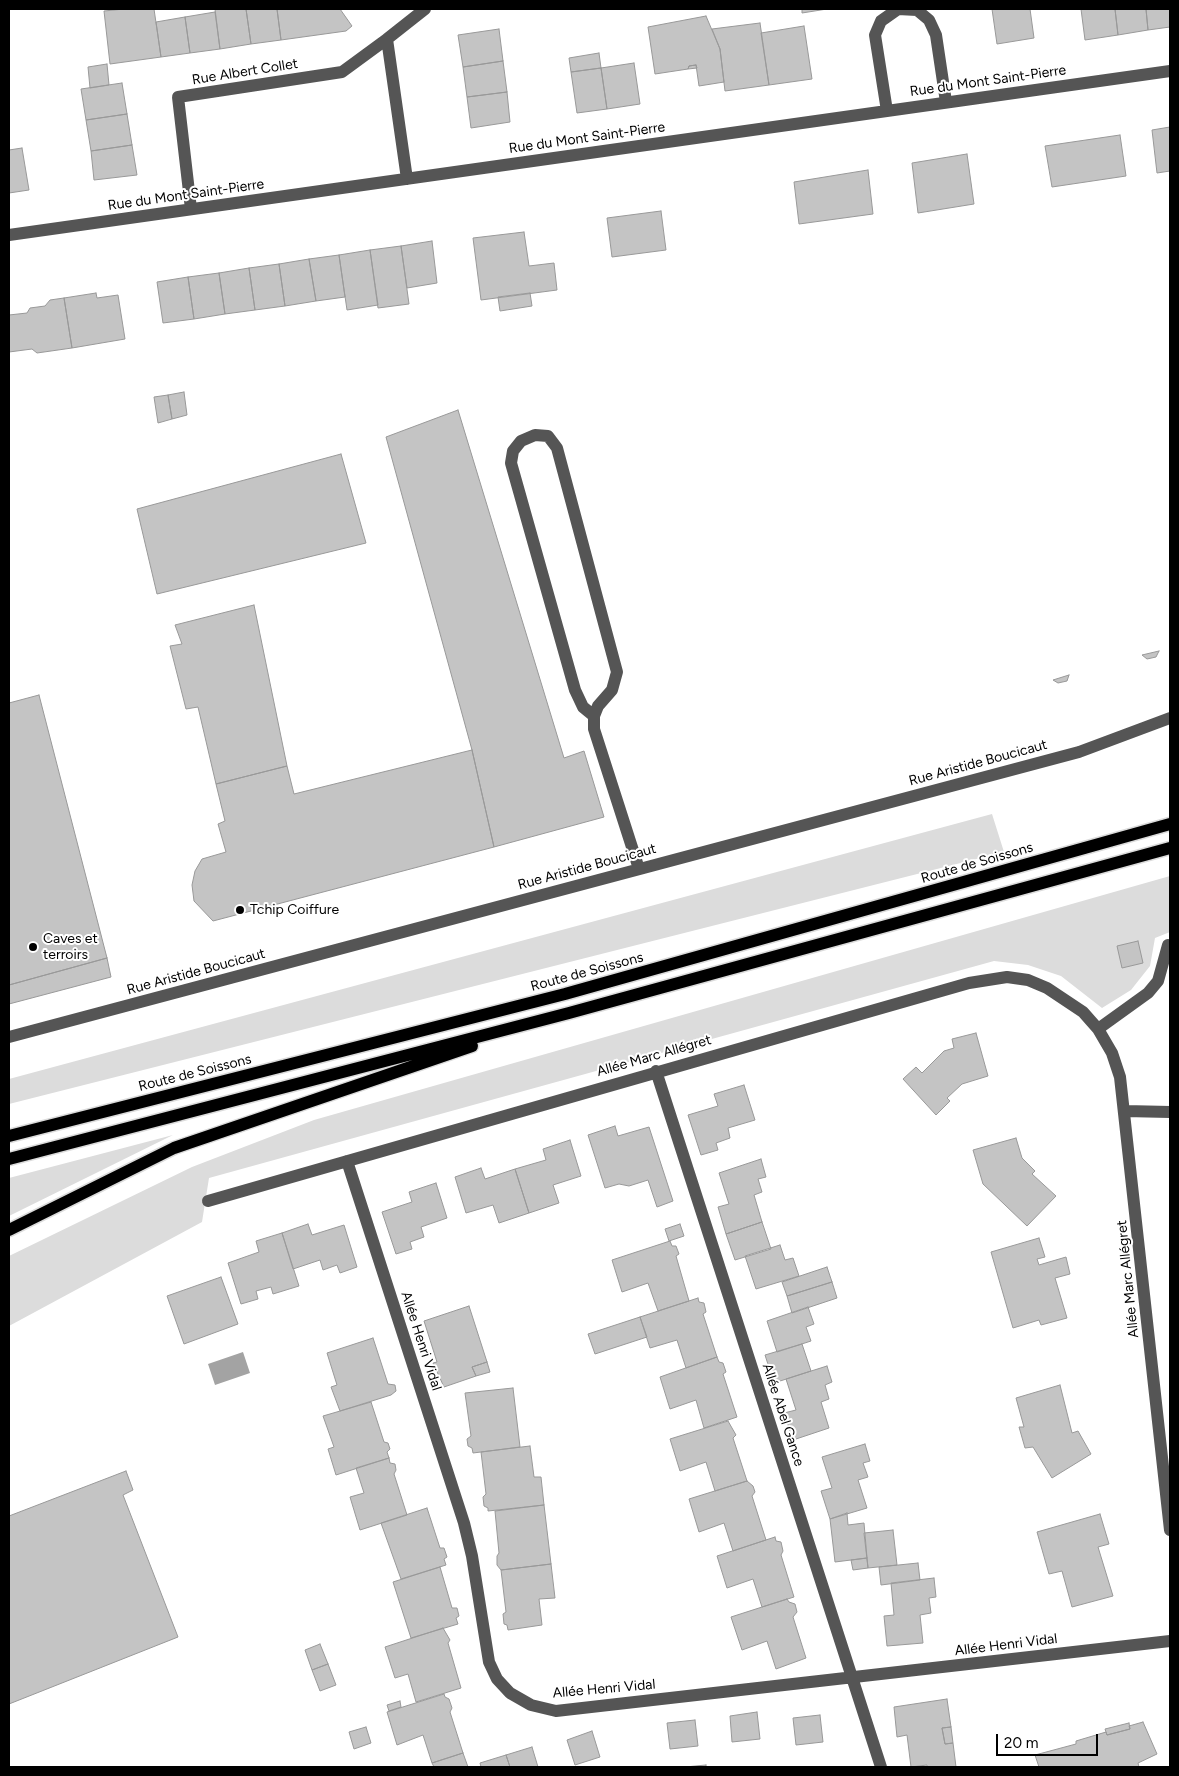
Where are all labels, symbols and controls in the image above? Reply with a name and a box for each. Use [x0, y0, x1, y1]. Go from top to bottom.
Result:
street label: Rue Albert Collet [191, 55, 299, 89]
street label: Rue du Mont Saint-Pierre [909, 62, 1067, 100]
street label: Rue du Mont Saint-Pierre [508, 119, 666, 157]
street label: Rue du Mont Saint-Pierre [107, 176, 265, 214]
street label: Rue Aristide Boucicaut [907, 736, 1049, 790]
street label: Route de Soissons [919, 839, 1035, 887]
street label: Rue Aristide Boucicaut [516, 840, 658, 894]
place label: Tchip Coiffure [250, 902, 339, 918]
marker: Tchip Coiffure [234, 904, 246, 916]
place label: Caves et terroirs [43, 931, 98, 964]
marker: Caves et terroirs [27, 941, 39, 953]
street label: Rue Aristide Boucicaut [125, 945, 267, 999]
street label: Route de Soissons [529, 949, 645, 995]
street label: Allée Marc Allégret [595, 1032, 713, 1080]
street label: Route de Soissons [137, 1051, 253, 1095]
street label: Allée Marc Allégret [1113, 1219, 1143, 1339]
street label: Allée Henri Vidal [397, 1289, 445, 1393]
street label: Allée Abel Gance [758, 1361, 808, 1469]
street label: Allée Henri Vidal [954, 1630, 1058, 1660]
street label: Allée Henri Vidal [552, 1676, 656, 1702]
scale bar [999, 1724, 1102, 1756]
text: 20 m [1004, 1734, 1038, 1752]

